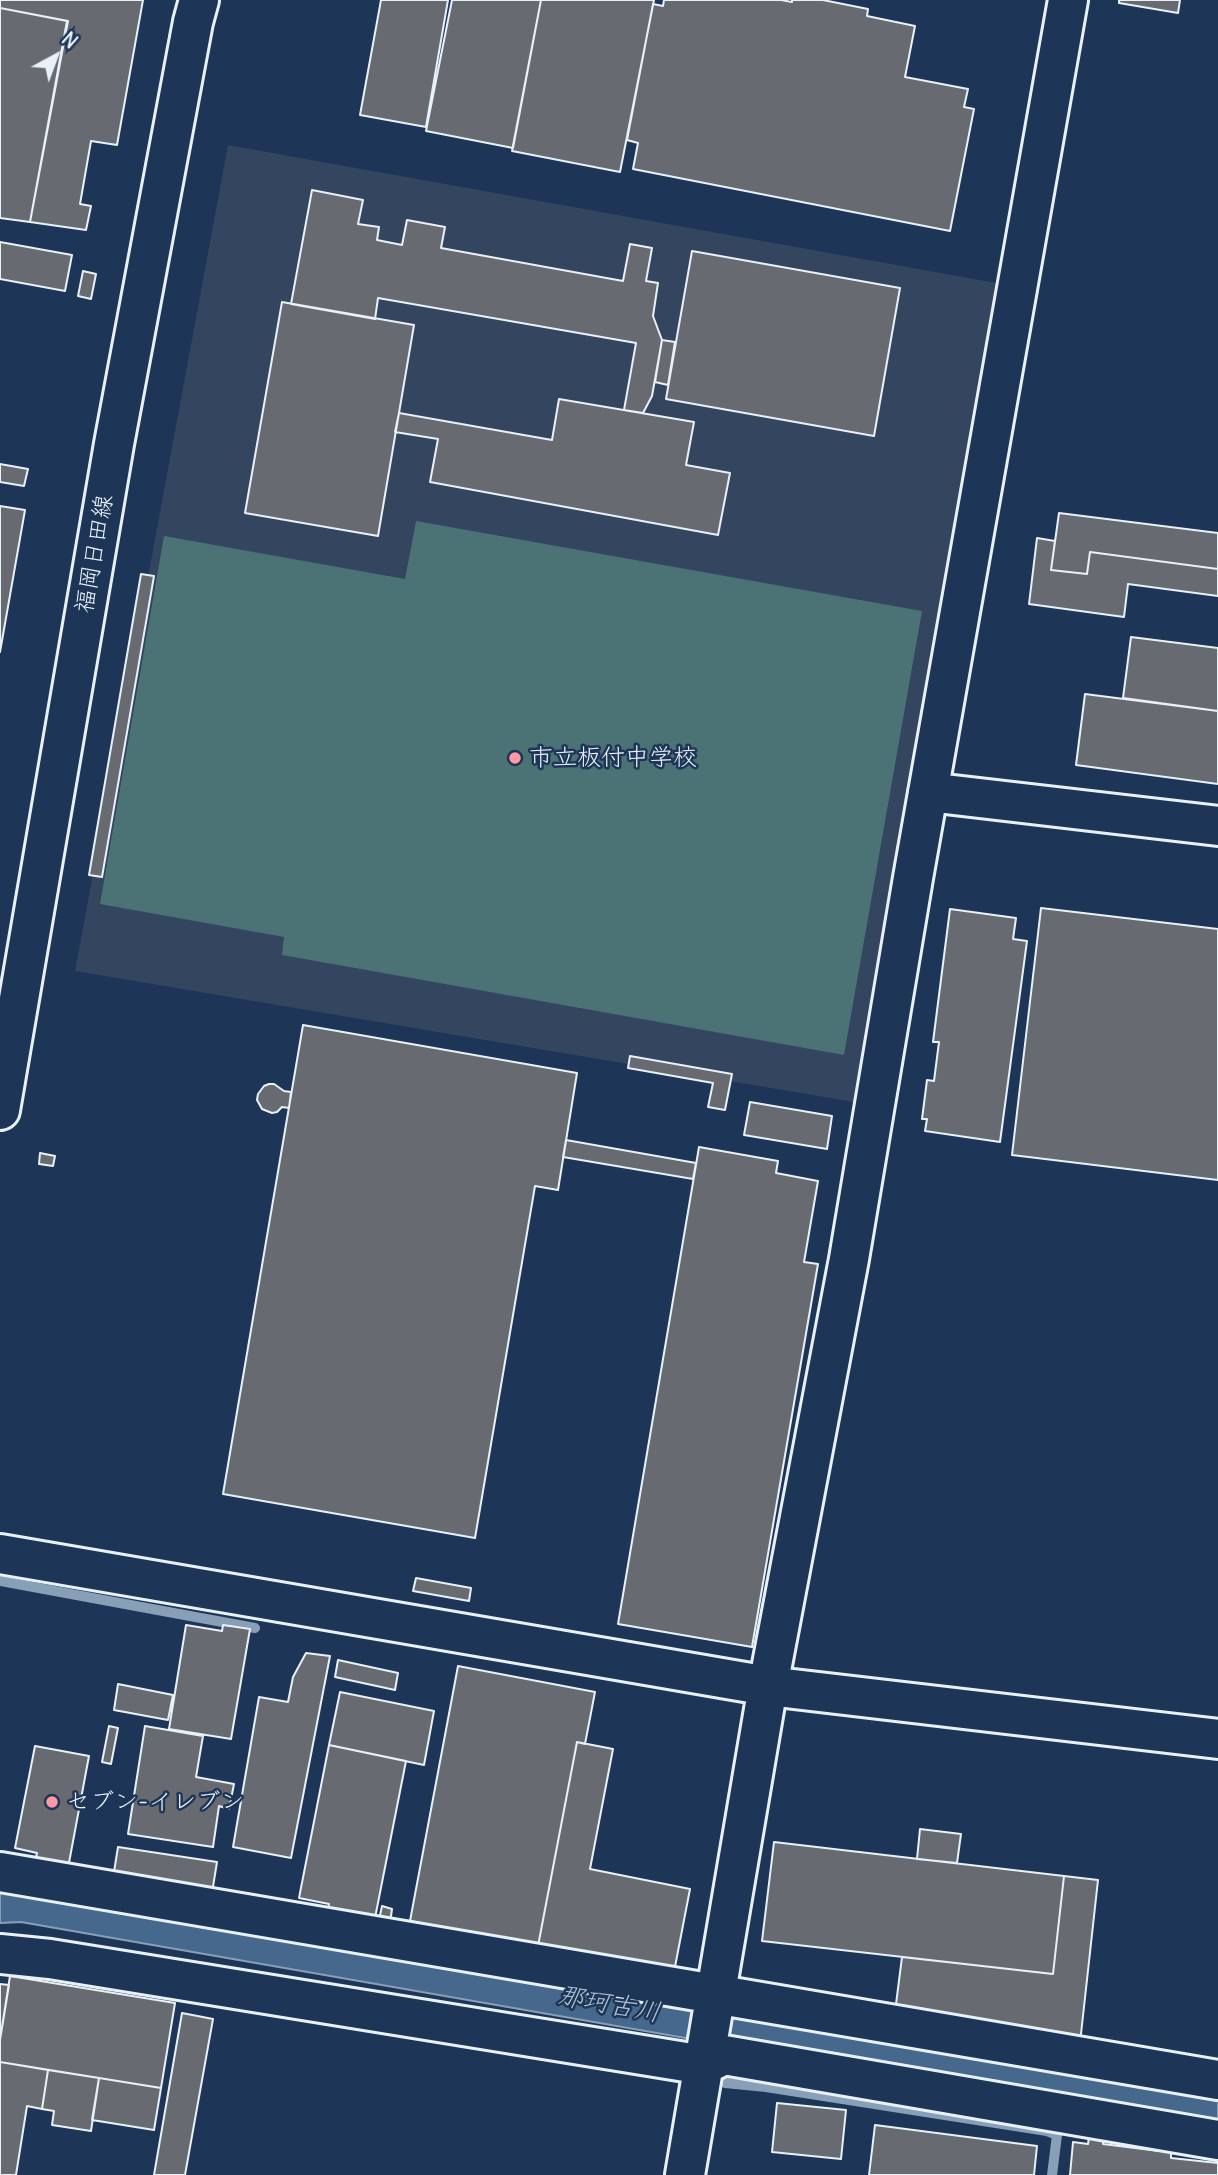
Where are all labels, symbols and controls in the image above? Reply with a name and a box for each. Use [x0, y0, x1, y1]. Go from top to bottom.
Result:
north arrow [21, 21, 91, 91]
text: N [57, 27, 83, 54]
street label: 福岡日田線 [70, 492, 120, 616]
place label: 市立板付中学校 [529, 744, 697, 772]
marker: 市立板付中学校 [507, 750, 523, 766]
place label: セブン-イレブン [66, 1788, 244, 1816]
marker: セブン-イレブン [44, 1794, 60, 1810]
water label: 那珂古川 [555, 1981, 663, 2029]

